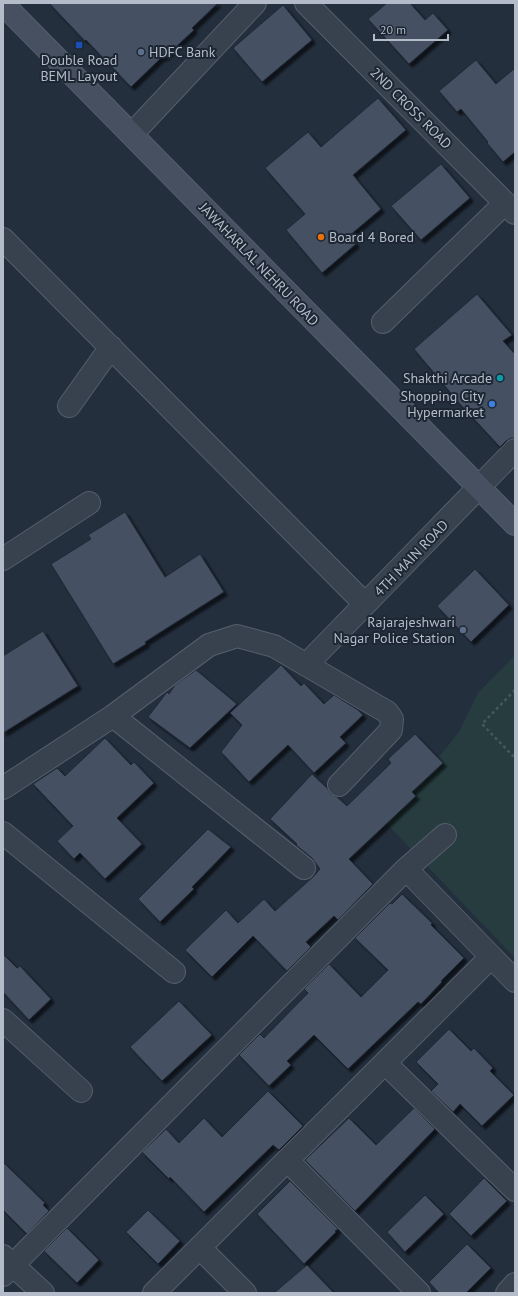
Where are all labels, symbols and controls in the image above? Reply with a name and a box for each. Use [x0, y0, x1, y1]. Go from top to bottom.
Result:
scale bar [374, 16, 448, 42]
text: 20 m [380, 22, 406, 37]
marker: Double Road BEML Layout [74, 40, 84, 50]
place label: HDFC Bank [149, 43, 216, 61]
marker: HDFC Bank [136, 47, 146, 57]
place label: Double Road BEML Layout [40, 51, 118, 85]
street label: 2ND CROSS ROAD [366, 63, 456, 153]
street label: JAWAHARLAL NEHRU ROAD [195, 198, 323, 330]
place label: Board 4 Bored [329, 228, 414, 246]
marker: Board 4 Bored [316, 232, 326, 242]
place label: Shakthi Arcade [403, 369, 492, 387]
marker: Shakthi Arcade [495, 373, 505, 383]
place label: Shopping City Hypermarket [401, 387, 484, 421]
marker: Shopping City Hypermarket [487, 399, 497, 409]
street label: 4TH MAIN ROAD [370, 516, 452, 600]
place label: Rajarajeshwari Nagar Police Station [333, 613, 455, 647]
marker: Rajarajeshwari Nagar Police Station [458, 625, 468, 635]

